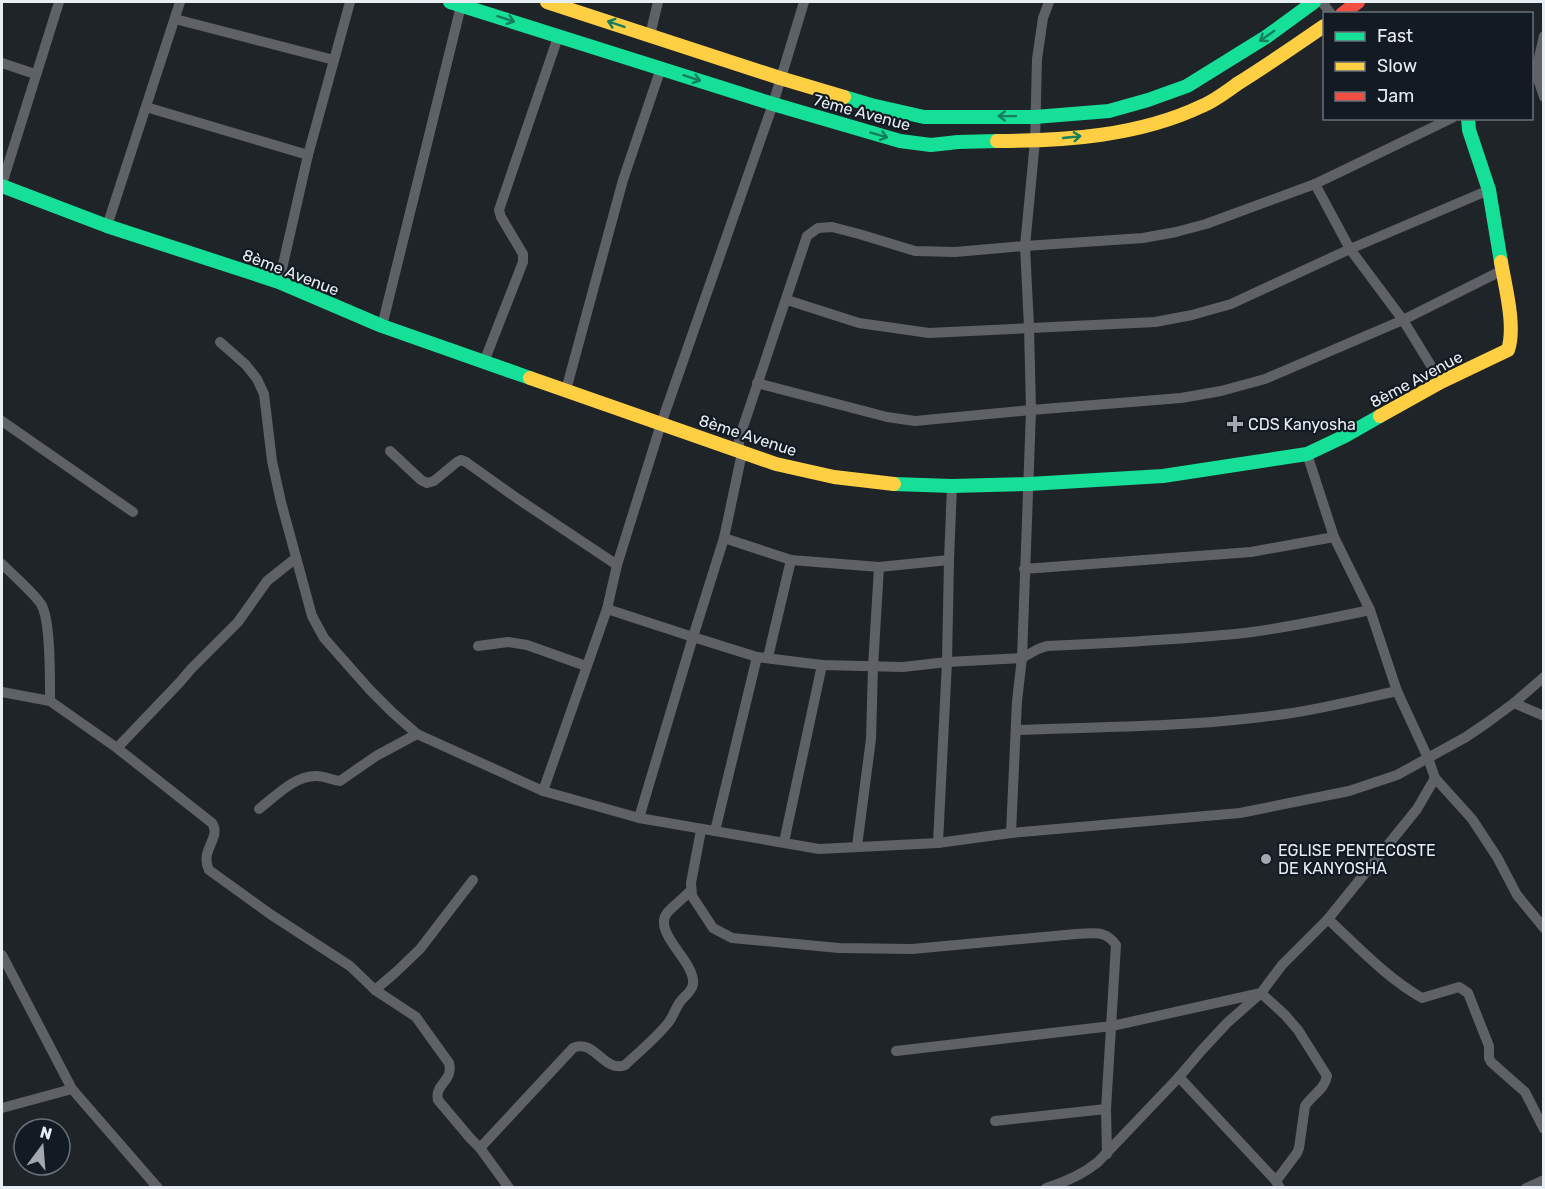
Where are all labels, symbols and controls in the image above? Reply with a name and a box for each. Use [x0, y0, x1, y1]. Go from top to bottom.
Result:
legend [1323, 12, 1533, 120]
one-way arrow [496, 15, 515, 26]
one-way arrow [607, 18, 626, 29]
text: Fast [1377, 25, 1413, 47]
one-way arrow [1259, 30, 1276, 42]
text: Slow [1377, 55, 1417, 77]
one-way arrow [682, 73, 701, 84]
text: Jam [1377, 85, 1414, 107]
street label: 7ème Avenue [811, 90, 913, 135]
one-way arrow [997, 111, 1017, 122]
one-way arrow [869, 130, 888, 141]
one-way arrow [1062, 131, 1082, 142]
street label: 8ème Avenue [240, 245, 342, 300]
street label: 8ème Avenue [1367, 347, 1466, 412]
street label: 8ème Avenue [696, 411, 799, 460]
marker: CDS Kanyosha [1226, 415, 1244, 433]
place label: CDS Kanyosha [1248, 415, 1356, 434]
place label: EGLISE PENTECOSTE DE KANYOSHA [1278, 841, 1436, 878]
marker: EGLISE PENTECOSTE DE KANYOSHA [1259, 852, 1273, 866]
north arrow [12, 1117, 72, 1177]
text: N [38, 1122, 54, 1144]

